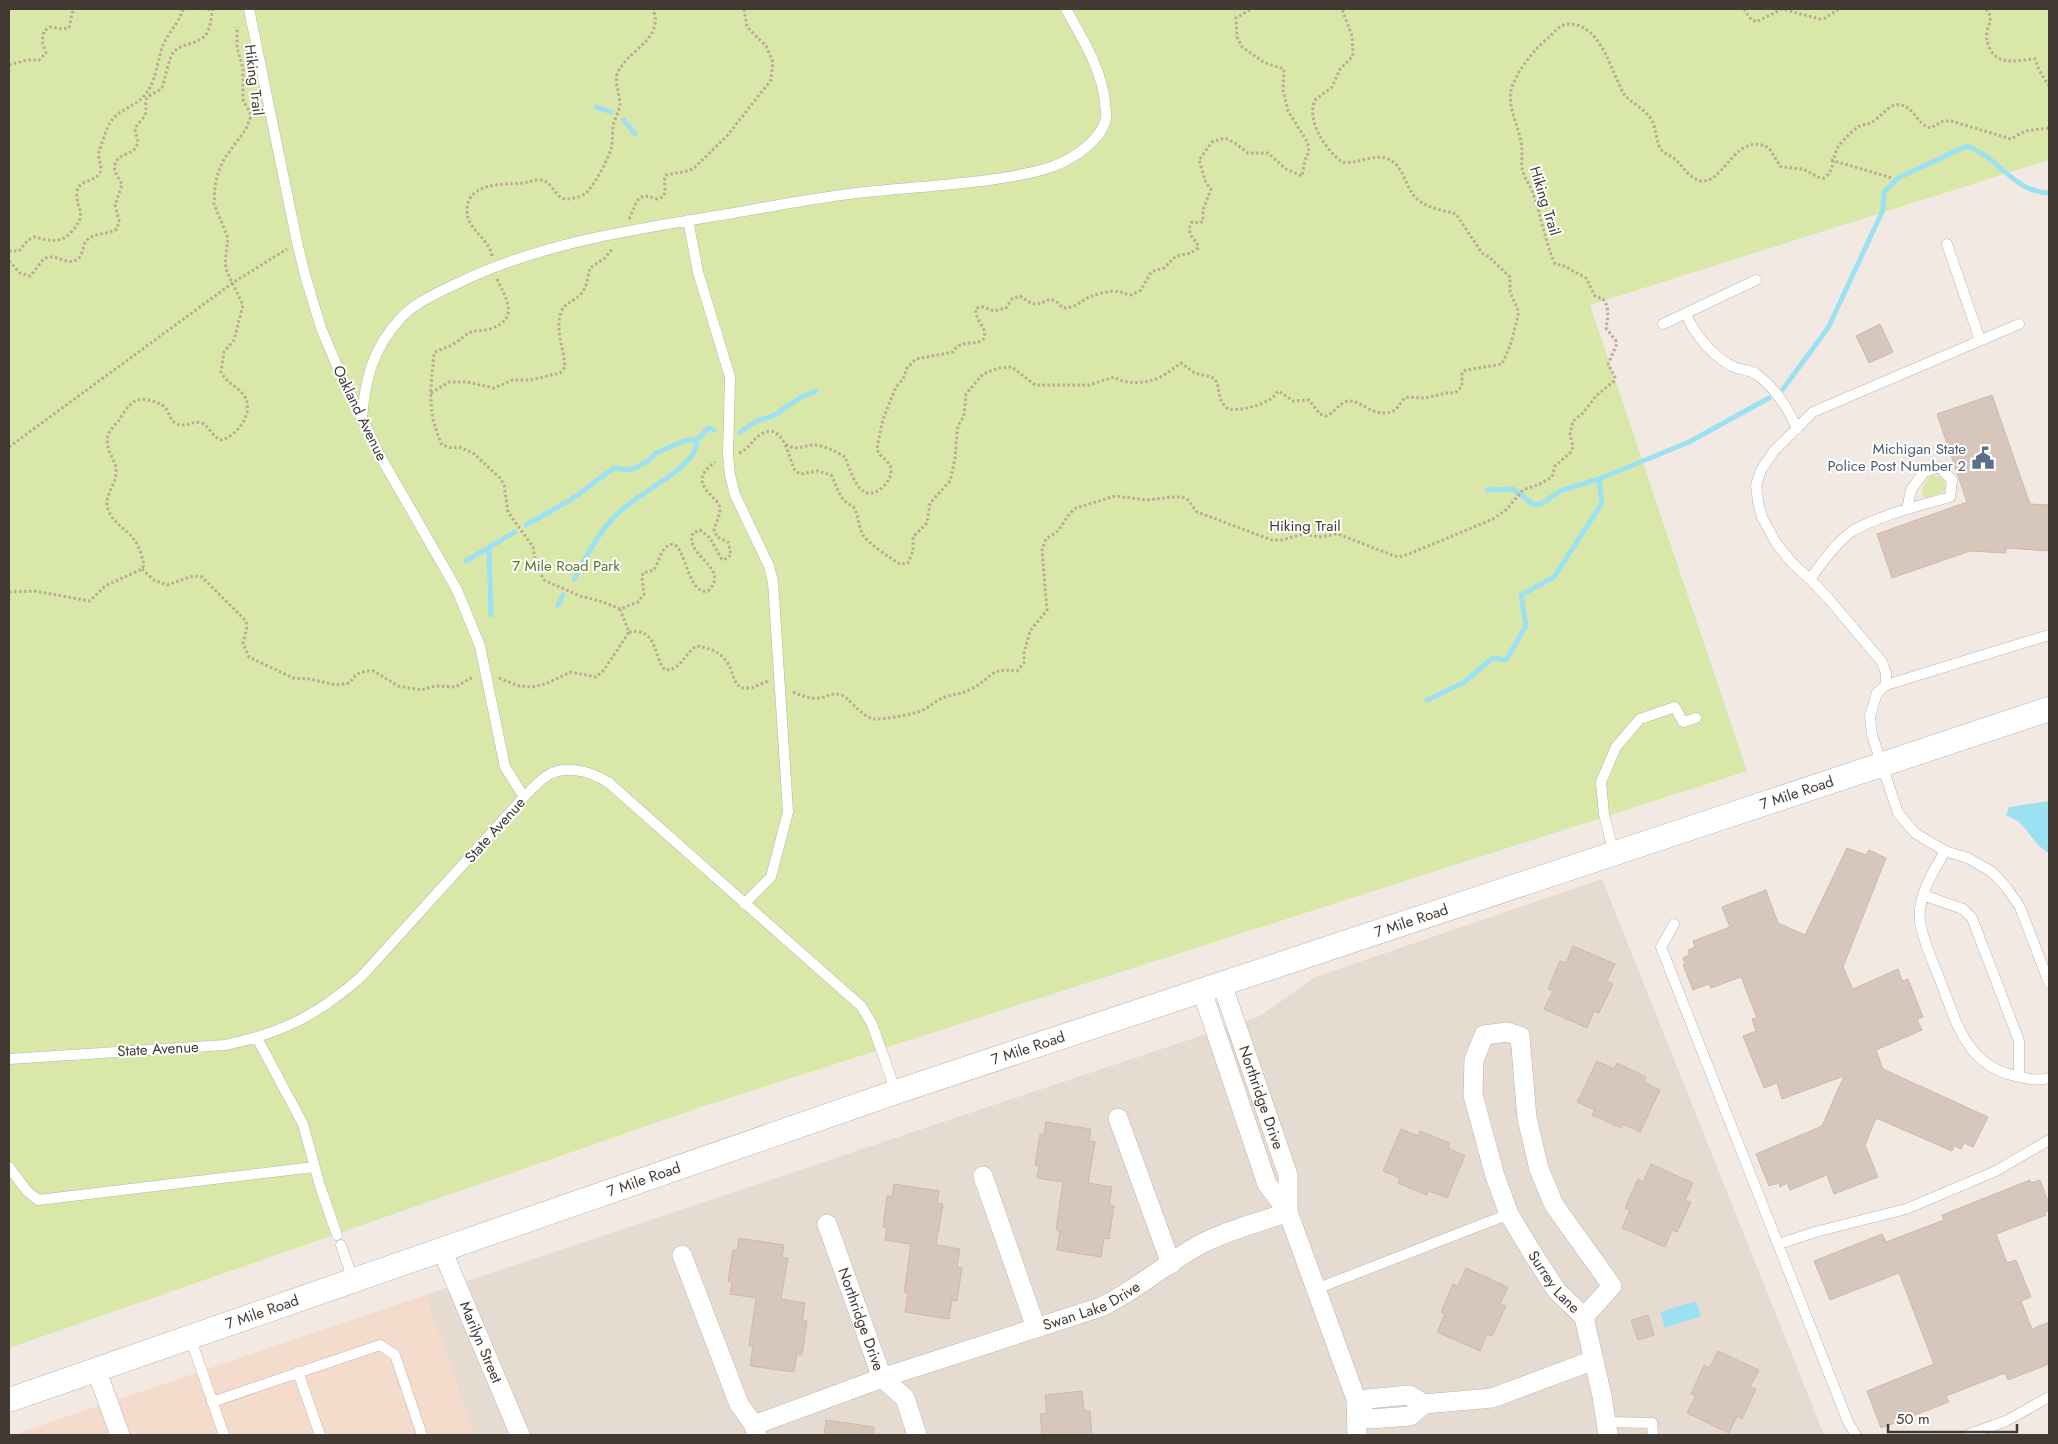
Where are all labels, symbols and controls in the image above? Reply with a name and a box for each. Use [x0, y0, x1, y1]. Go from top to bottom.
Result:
street label: Hiking Trail [239, 43, 269, 117]
street label: Hiking Trail [1524, 164, 1566, 238]
street label: Oakland Avenue [327, 361, 393, 465]
place label: Michigan State Police Post Number 2 [1828, 438, 1966, 477]
public building icon: Michigan State Police Post Number 2 [1970, 445, 1996, 471]
street label: Hiking Trail [1269, 515, 1341, 537]
park label: 7 Mile Road Park [512, 555, 620, 577]
street label: 7 Mile Road [1757, 770, 1836, 815]
street label: State Avenue [460, 792, 531, 868]
street label: 7 Mile Road [1372, 898, 1451, 943]
street label: 7 Mile Road [988, 1026, 1068, 1071]
street label: State Avenue [117, 1036, 200, 1062]
street label: Northridge Drive [1233, 1043, 1289, 1152]
street label: 7 Mile Road [604, 1157, 684, 1203]
street label: Surrey Lane [1523, 1246, 1585, 1319]
street label: Northridge Drive [832, 1264, 890, 1374]
street label: Swan Lake Drive [1040, 1276, 1145, 1336]
street label: 7 Mile Road [222, 1289, 302, 1335]
street label: Marilyn Street [454, 1298, 508, 1387]
scale bar [1888, 1402, 2017, 1434]
text: 50 m [1896, 1408, 1930, 1430]

